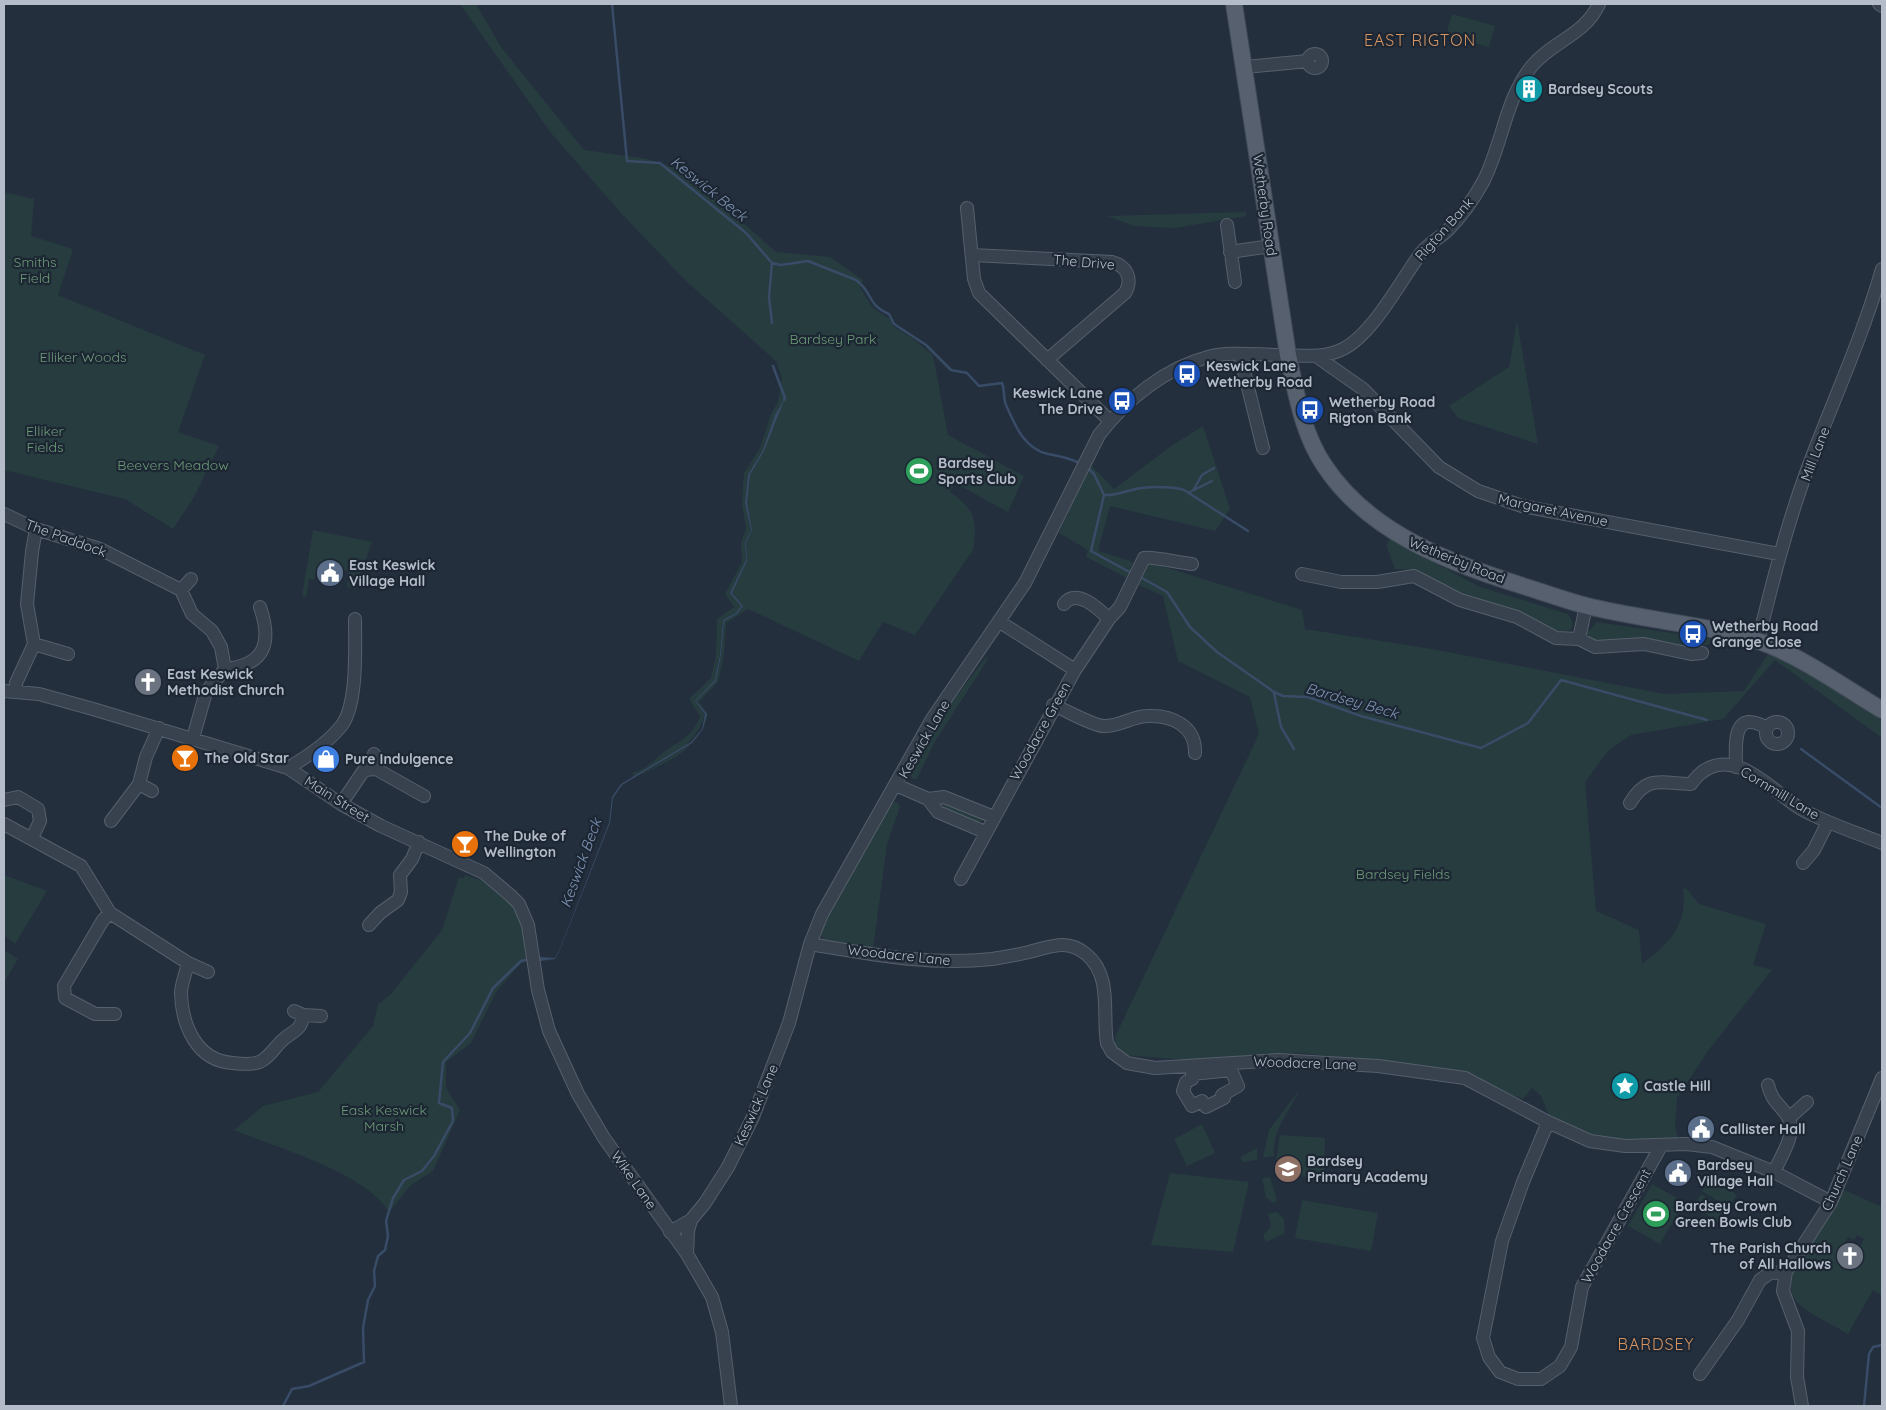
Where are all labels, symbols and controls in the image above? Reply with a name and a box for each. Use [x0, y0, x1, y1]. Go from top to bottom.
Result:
district label: EAST RIGTON [1364, 30, 1476, 50]
building icon: Bardsey Scouts [1514, 74, 1544, 104]
place label: Bardsey Scouts [1548, 80, 1653, 98]
water label: Keswick Beck [667, 152, 753, 227]
street label: Wetherby Road [1249, 153, 1281, 257]
street label: Rigton Bank [1411, 193, 1477, 265]
street label: The Drive [1052, 250, 1116, 274]
park label: Smiths Field [14, 253, 56, 287]
park label: Bardsey Park [790, 330, 876, 348]
park label: Elliker Woods [40, 348, 126, 366]
place label: Keswick Lane Wetherby Road [1206, 357, 1312, 391]
bus stop icon: Keswick Lane Wetherby Road [1172, 359, 1202, 389]
place label: Keswick Lane The Drive [1013, 384, 1103, 418]
bus stop icon: Keswick Lane The Drive [1107, 386, 1137, 416]
place label: Wetherby Road Rigton Bank [1329, 393, 1435, 427]
bus stop icon: Wetherby Road Rigton Bank [1295, 395, 1325, 425]
park label: Elliker Fields [26, 422, 65, 456]
street label: Mill Lane [1796, 424, 1834, 484]
place label: Bardsey Sports Club [938, 454, 1016, 488]
park label: Beevers Meadow [117, 456, 229, 474]
sports icon: Bardsey Sports Club [904, 456, 934, 486]
street label: Margaret Avenue [1496, 490, 1610, 530]
street label: The Paddock [23, 515, 109, 561]
street label: Wetherby Road [1406, 533, 1508, 587]
place label: East Keswick Village Hall [349, 556, 435, 590]
public building icon: East Keswick Village Hall [315, 558, 345, 588]
place label: Wetherby Road Grange Close [1712, 617, 1818, 651]
bus stop icon: Wetherby Road Grange Close [1678, 619, 1708, 649]
place label: East Keswick Methodist Church [167, 665, 284, 699]
church icon: East Keswick Methodist Church [133, 667, 163, 697]
water label: Bardsey Beck [1304, 678, 1403, 723]
street label: Woodacre Green [1005, 679, 1075, 783]
street label: Keswick Lane [894, 696, 954, 781]
bar icon: The Old Star [170, 743, 200, 773]
shop icon: Pure Indulgence [311, 744, 341, 774]
place label: The Old Star [204, 749, 289, 767]
place label: Pure Indulgence [345, 750, 453, 768]
street label: Cornmill Lane [1737, 762, 1823, 824]
street label: Main Street [301, 772, 373, 826]
water label: Keswick Beck [556, 814, 606, 910]
place label: The Duke of Wellington [484, 827, 567, 861]
bar icon: The Duke of Wellington [450, 829, 480, 859]
park label: Bardsey Fields [1356, 865, 1450, 883]
street label: Woodacre Lane [847, 941, 951, 969]
street label: Woodacre Lane [1253, 1052, 1357, 1074]
street label: Keswick Lane [730, 1061, 782, 1149]
place icon: Castle Hill [1610, 1071, 1640, 1101]
place label: Castle Hill [1644, 1077, 1711, 1095]
park label: Eask Keswick Marsh [341, 1101, 427, 1135]
public building icon: Callister Hall [1686, 1114, 1716, 1144]
place label: Callister Hall [1720, 1120, 1806, 1138]
street label: Church Lane [1817, 1132, 1867, 1214]
street label: Wike Lane [607, 1147, 661, 1213]
place label: Bardsey Primary Academy [1307, 1152, 1428, 1186]
school or university icon: Bardsey Primary Academy [1273, 1154, 1303, 1184]
place label: Bardsey Village Hall [1697, 1156, 1773, 1190]
public building icon: Bardsey Village Hall [1663, 1158, 1693, 1188]
street label: Woodacre Crescent [1577, 1165, 1655, 1286]
place label: Bardsey Crown Green Bowls Club [1675, 1197, 1792, 1231]
sports icon: Bardsey Crown Green Bowls Club [1641, 1199, 1671, 1229]
place label: The Parish Church of All Hallows [1710, 1239, 1831, 1273]
church icon: The Parish Church of All Hallows [1835, 1241, 1865, 1271]
district label: BARDSEY [1617, 1334, 1695, 1354]

